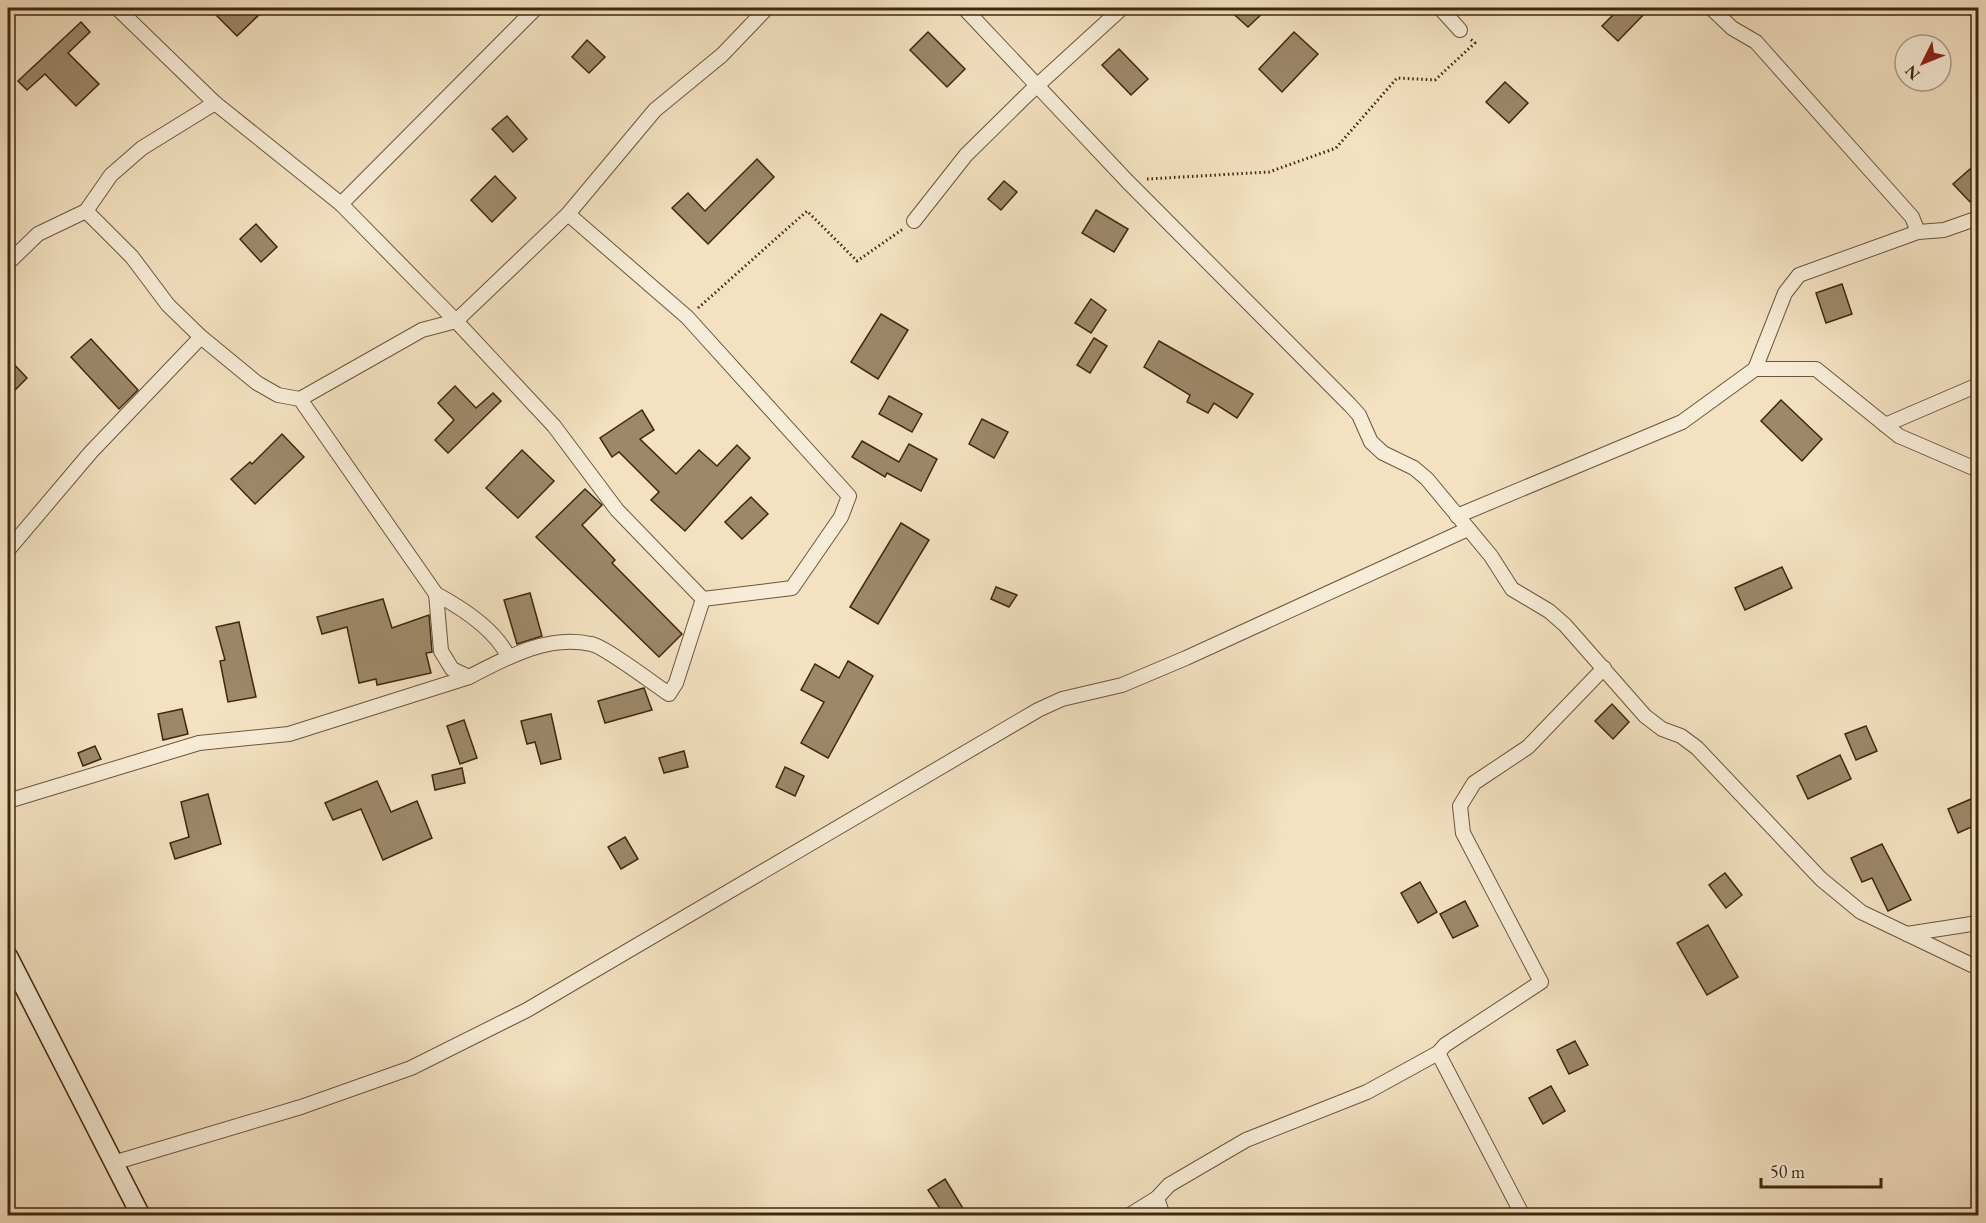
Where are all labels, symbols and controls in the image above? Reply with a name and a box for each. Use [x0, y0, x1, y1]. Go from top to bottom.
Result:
north arrow [1893, 33, 1953, 93]
text: N [1900, 61, 1924, 85]
scale bar [1761, 1151, 1881, 1189]
text: 50 m [1770, 1160, 1805, 1183]

